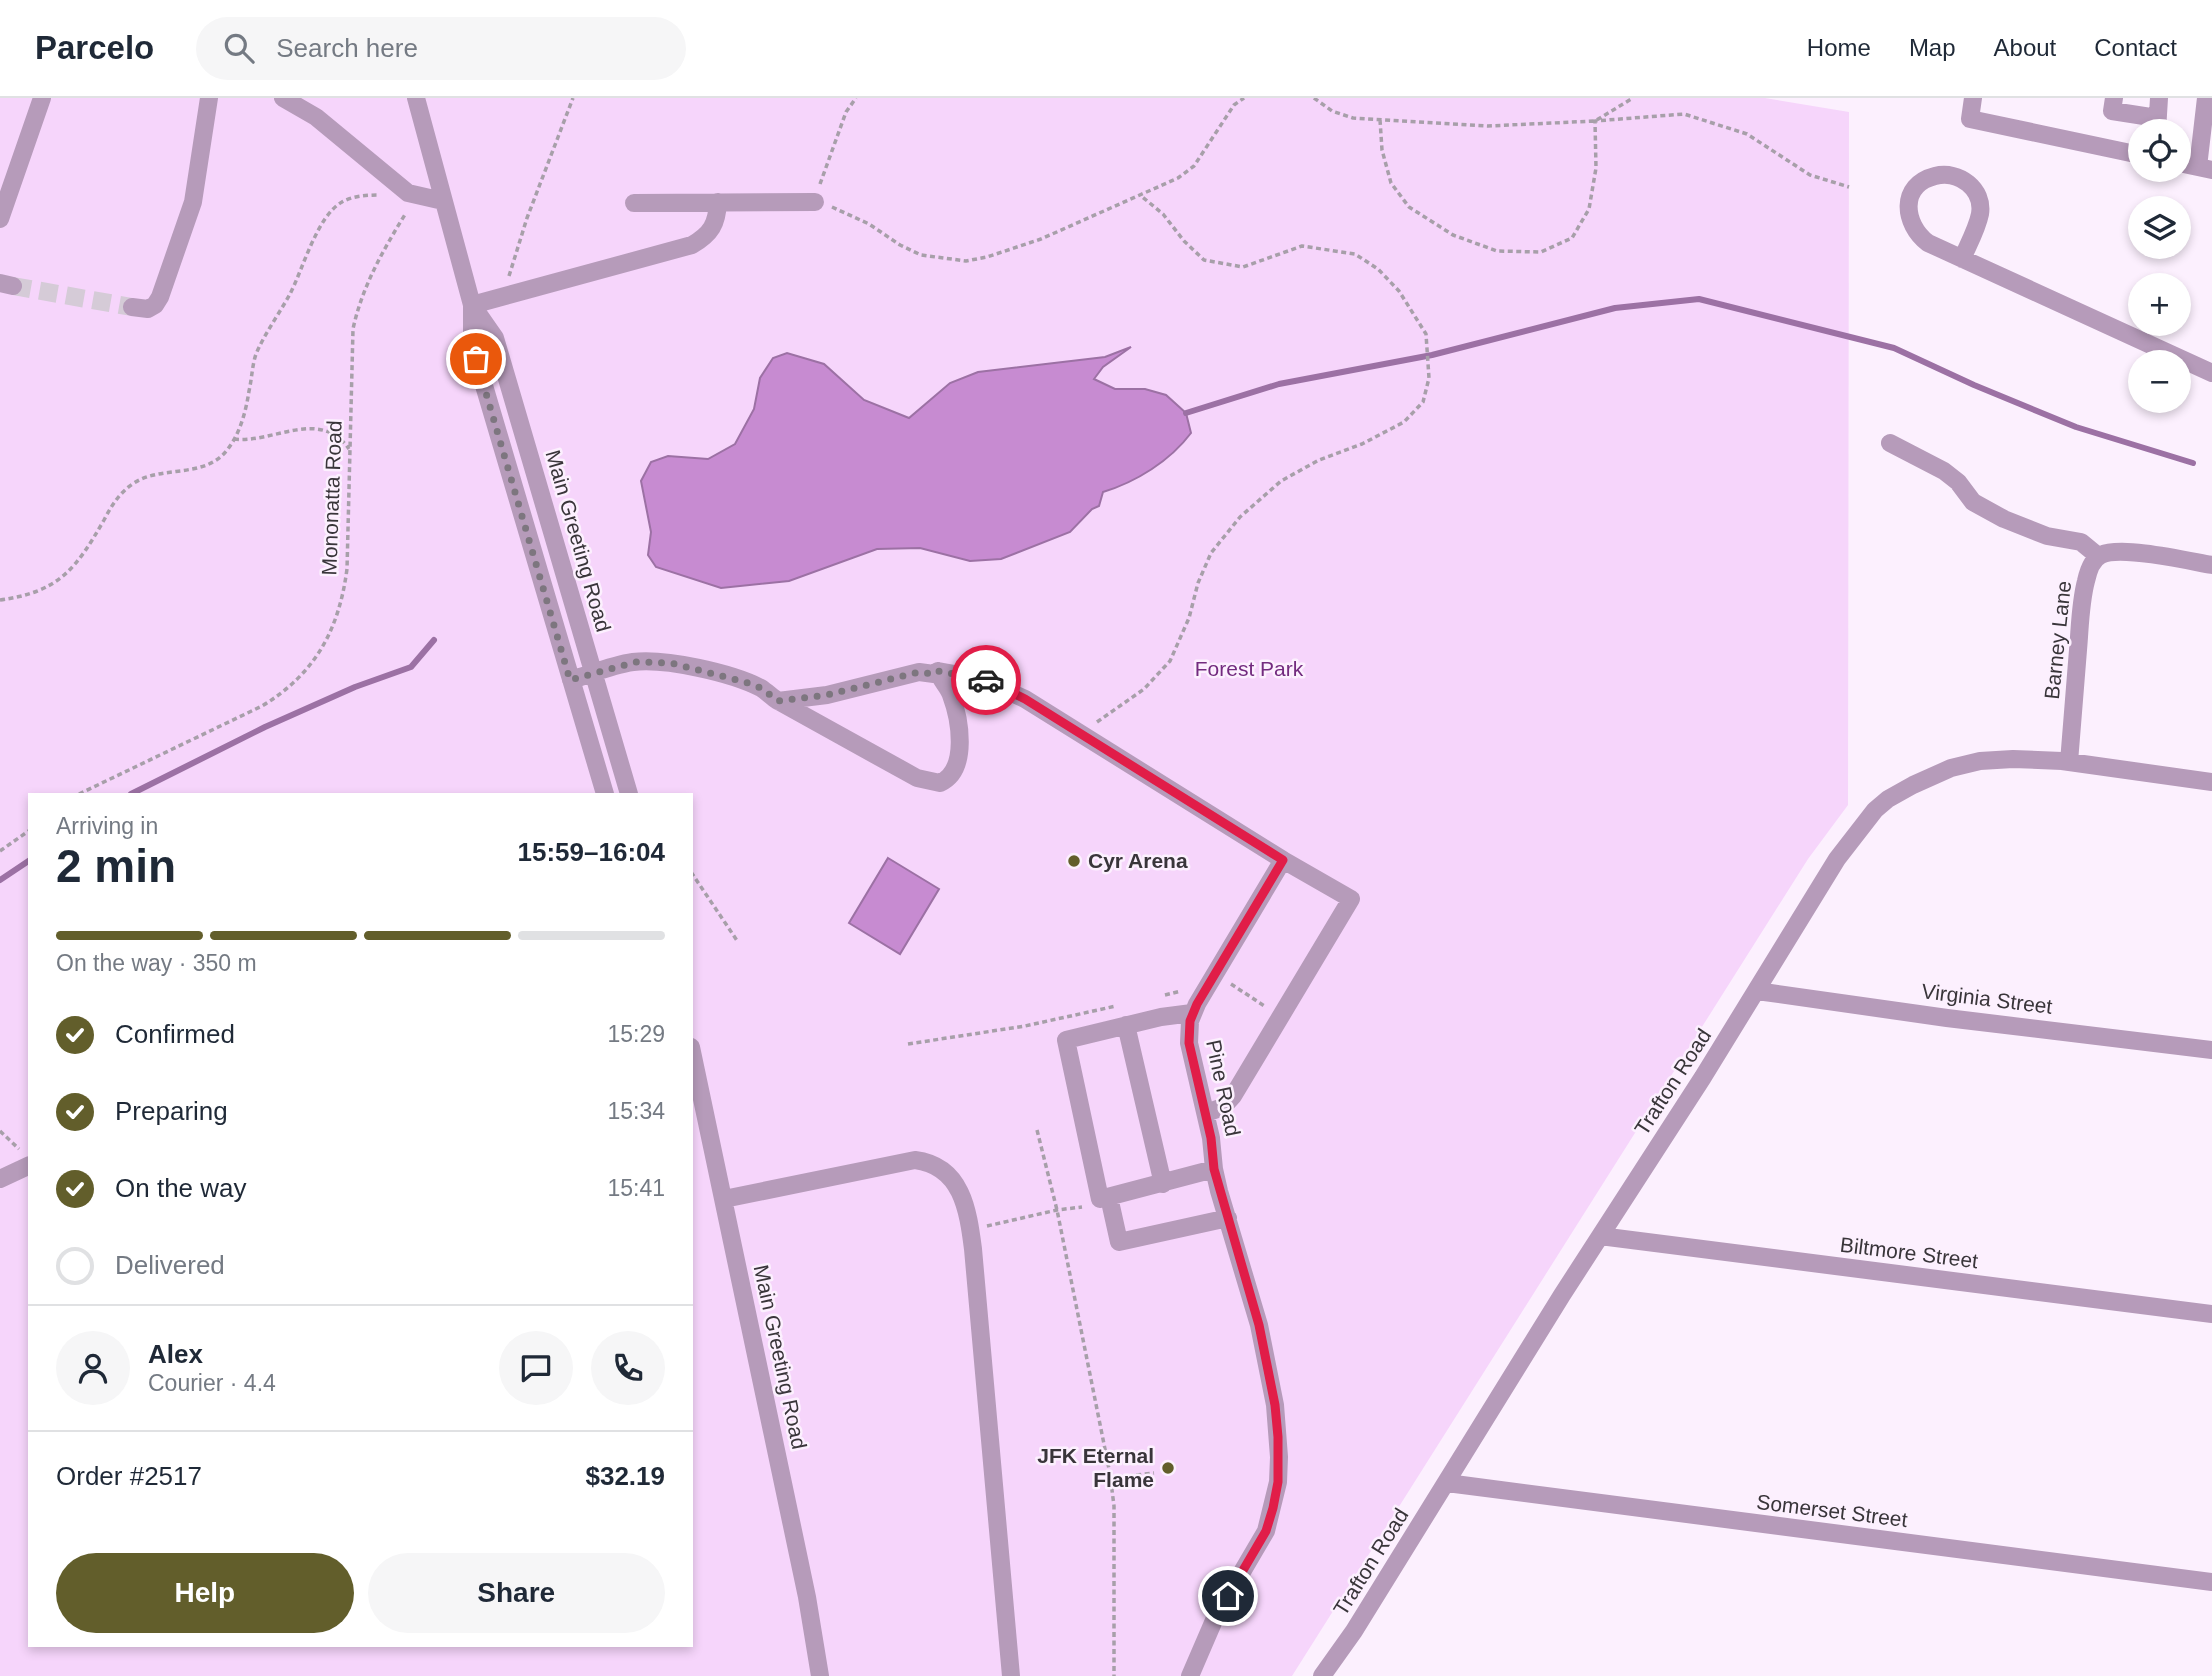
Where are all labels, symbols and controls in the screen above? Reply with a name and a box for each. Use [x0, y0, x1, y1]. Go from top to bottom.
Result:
search box [196, 17, 686, 80]
text: Parcelo [35, 29, 154, 66]
icon: search [220, 29, 258, 67]
text: Search here [276, 33, 418, 63]
text: Home [1807, 34, 1871, 61]
text: Map [1909, 34, 1956, 61]
text: About [1994, 34, 2056, 61]
text: Contact [2094, 34, 2177, 61]
map controls [2128, 119, 2191, 413]
button: locate [2128, 119, 2191, 182]
button: layers [2128, 196, 2191, 259]
button: + [2128, 273, 2191, 336]
pin [446, 329, 506, 389]
icon: bag [457, 340, 495, 378]
button: − [2128, 350, 2191, 413]
street label: Mononatta Road [317, 420, 346, 576]
street label: Main Greeting Road [542, 447, 615, 634]
street label: Barney Lane [2040, 580, 2075, 700]
courier [951, 645, 1021, 715]
park label: Forest Park [1195, 657, 1304, 680]
icon: car [967, 661, 1005, 699]
text: Arriving in [56, 813, 158, 839]
text: 15:59–16:04 [518, 837, 665, 867]
text: 2 min [56, 840, 176, 892]
place label: Cyr Arena [1088, 849, 1188, 872]
marker: Cyr Arena [1066, 853, 1082, 869]
text: On the way · 350 m [56, 950, 257, 976]
street label: Virginia Street [1920, 979, 2054, 1018]
icon: check [56, 1016, 94, 1054]
text: Confirmed [115, 1019, 235, 1049]
text: 15:29 [607, 1021, 665, 1047]
street label: Trafton Road [1630, 1024, 1715, 1139]
street label: Pine Road [1202, 1038, 1245, 1138]
icon: check [56, 1093, 94, 1131]
text: Preparing [115, 1096, 228, 1126]
text: 15:34 [607, 1098, 665, 1124]
icon: check [56, 1170, 94, 1208]
text: On the way [115, 1173, 247, 1203]
text: 15:41 [607, 1175, 665, 1201]
street label: Biltmore Street [1839, 1233, 1980, 1272]
text: Delivered [115, 1250, 225, 1280]
street label: Main Greeting Road [750, 1263, 811, 1451]
button: person [56, 1331, 130, 1405]
button: chat [499, 1331, 573, 1405]
button: phone [591, 1331, 665, 1405]
text: Alex [148, 1339, 203, 1369]
text: Courier · 4.4 [148, 1370, 276, 1396]
place label: JFK Eternal Flame [1037, 1444, 1154, 1491]
marker: JFK Eternal Flame [1160, 1460, 1176, 1476]
text: Order #2517 [56, 1461, 202, 1491]
text: $32.19 [585, 1461, 665, 1491]
street label: Somerset Street [1755, 1490, 1909, 1531]
street label: Trafton Road [1329, 1504, 1413, 1619]
button: Help [56, 1553, 354, 1633]
button: Share [368, 1553, 665, 1633]
pin [1198, 1566, 1258, 1626]
icon: home [1209, 1577, 1247, 1615]

